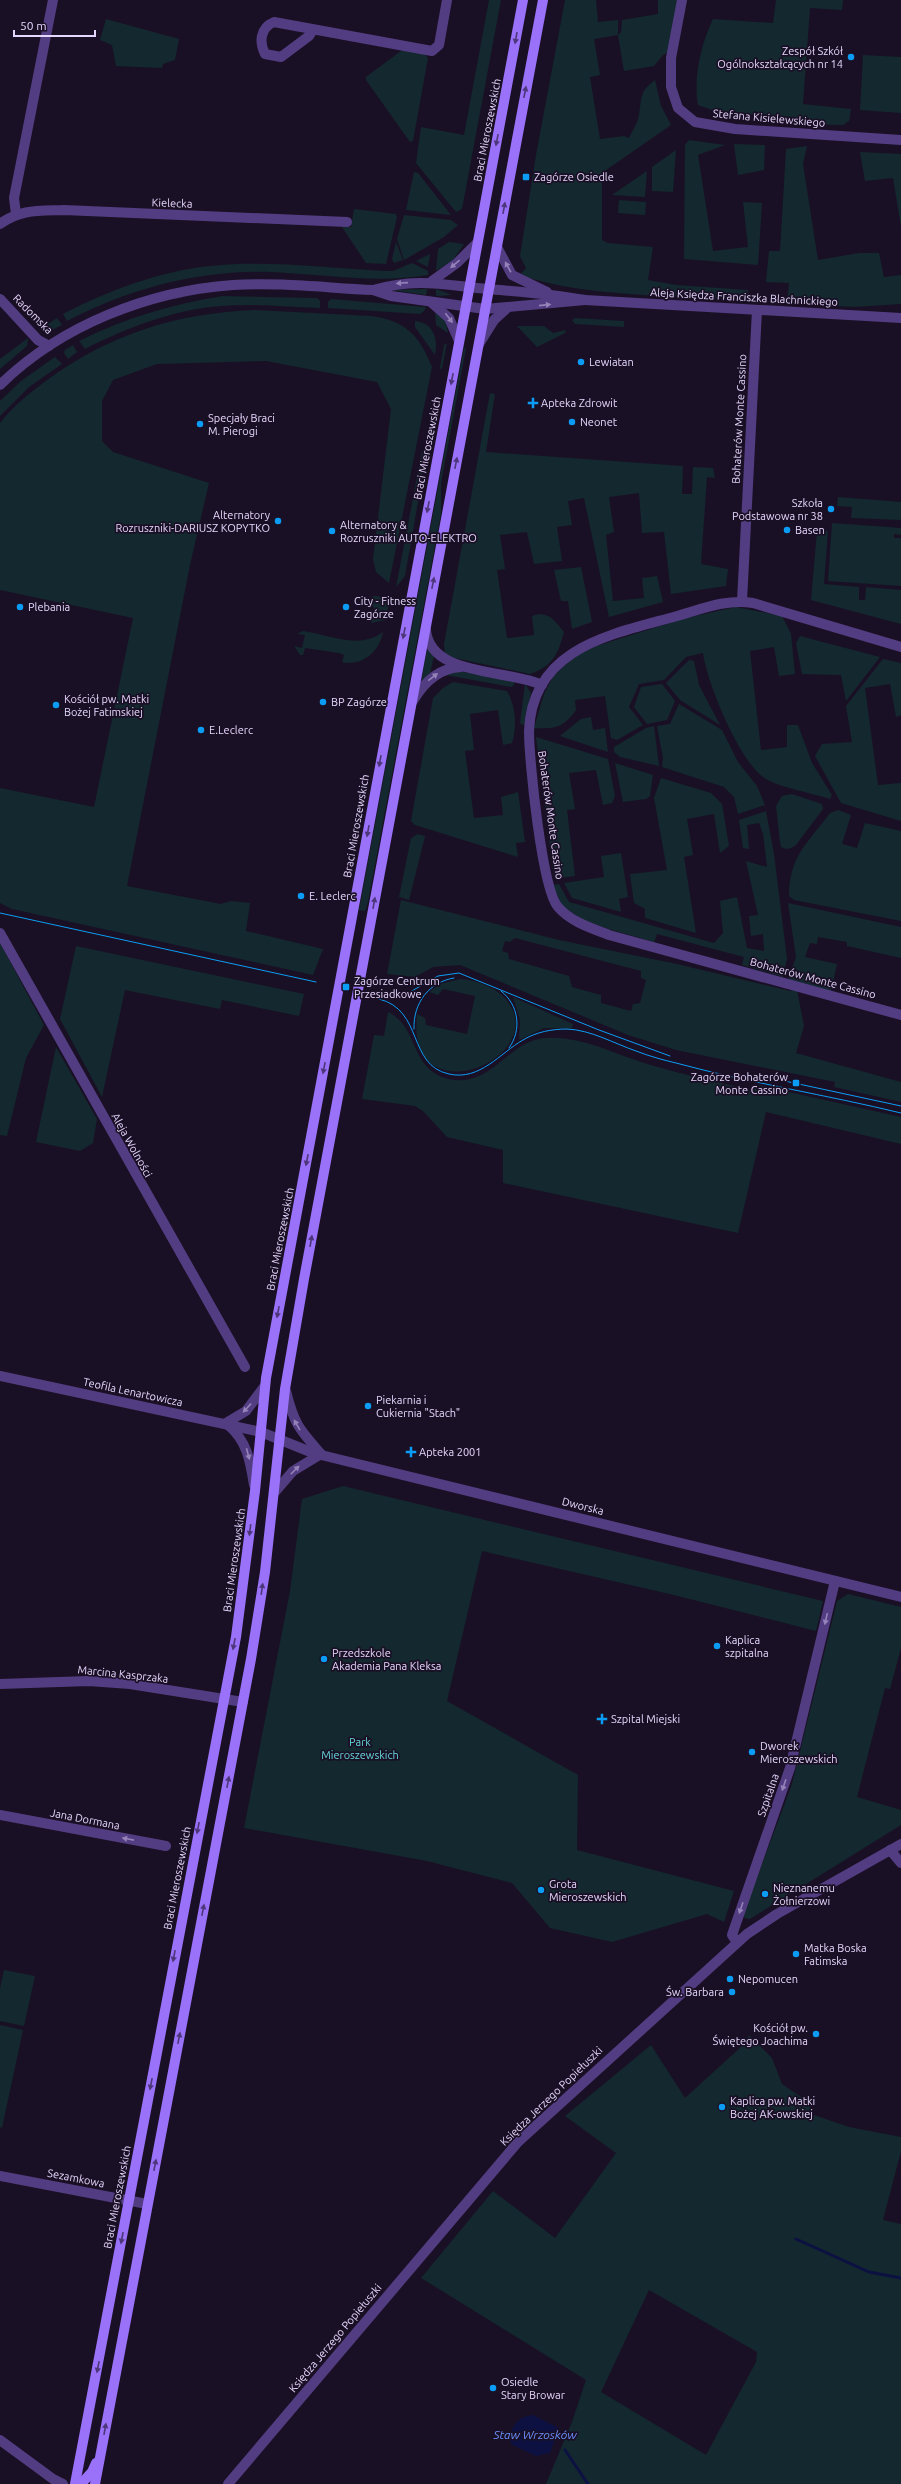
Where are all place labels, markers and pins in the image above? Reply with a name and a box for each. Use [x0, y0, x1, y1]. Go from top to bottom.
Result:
place label: Zespół Szkół Ogólnokształcących nr 14 [717, 45, 843, 70]
marker: Zespół Szkół Ogólnokształcących nr 14 [846, 52, 856, 62]
place label: Zagórze Osiedle [534, 171, 614, 183]
marker: Zagórze Osiedle [521, 172, 531, 182]
place label: Lewiatan [589, 356, 634, 368]
marker: Lewiatan [576, 357, 586, 367]
place label: Apteka Zdrowit [541, 397, 618, 409]
marker: Apteka Zdrowit [528, 398, 538, 408]
place label: Specjały Braci M. Pierogi [208, 412, 275, 437]
place label: Neonet [580, 416, 618, 428]
marker: Neonet [567, 417, 577, 427]
marker: Specjały Braci M. Pierogi [195, 419, 205, 429]
place label: Szkoła Podstawowa nr 38 [732, 497, 823, 522]
marker: Szkoła Podstawowa nr 38 [826, 504, 836, 514]
place label: Alternatory Rozruszniki-DARIUSZ KOPYTKO [115, 509, 271, 534]
marker: Alternatory Rozruszniki-DARIUSZ KOPYTKO [273, 516, 283, 526]
place label: Alternatory & Rozruszniki AUTO-ELEKTRO [340, 519, 477, 544]
place label: Basen [795, 524, 825, 536]
marker: Basen [782, 525, 792, 535]
marker: Alternatory & Rozruszniki AUTO-ELEKTRO [327, 526, 337, 536]
place label: City - Fitness Zagórze [354, 595, 416, 620]
place label: Plebania [28, 601, 70, 613]
marker: Plebania [15, 602, 25, 612]
marker: City - Fitness Zagórze [341, 602, 351, 612]
place label: Kościół pw. Matki Bożej Fatimskiej [64, 693, 149, 718]
place label: BP Zagórze [331, 696, 387, 708]
marker: BP Zagórze [318, 697, 328, 707]
marker: Kościół pw. Matki Bożej Fatimskiej [51, 700, 61, 710]
place label: E.Leclerc [209, 724, 253, 736]
marker: E.Leclerc [196, 725, 206, 735]
place label: E. Leclerc [309, 890, 356, 902]
marker: E. Leclerc [296, 891, 306, 901]
place label: Zagórze Centrum Przesiadkowe [354, 975, 440, 1000]
marker: Zagórze Centrum Przesiadkowe [341, 982, 351, 992]
place label: Zagórze Bohaterów Monte Cassino [691, 1071, 788, 1096]
marker: Zagórze Bohaterów Monte Cassino [791, 1078, 801, 1088]
place label: Piekarnia i Cukiernia "Stach" [376, 1394, 460, 1419]
marker: Piekarnia i Cukiernia "Stach" [363, 1401, 373, 1411]
place label: Apteka 2001 [419, 1446, 482, 1458]
marker: Apteka 2001 [406, 1447, 416, 1457]
place label: Kaplica szpitalna [725, 1634, 769, 1659]
marker: Kaplica szpitalna [712, 1641, 722, 1651]
place label: Przedszkole Akademia Pana Kleksa [332, 1647, 441, 1672]
marker: Przedszkole Akademia Pana Kleksa [319, 1654, 329, 1664]
marker: Szpital Miejski [596, 1713, 608, 1725]
place label: Szpital Miejski [611, 1713, 680, 1725]
place label: Dworek Mieroszewskich [760, 1740, 838, 1765]
marker: Dworek Mieroszewskich [747, 1747, 757, 1757]
place label: Grota Mieroszewskich [549, 1878, 627, 1903]
place label: Nieznanemu Żołnierzowi [773, 1882, 835, 1907]
marker: Grota Mieroszewskich [536, 1885, 546, 1895]
marker: Nieznanemu Żołnierzowi [760, 1889, 770, 1899]
place label: Matka Boska Fatimska [804, 1942, 867, 1967]
marker: Matka Boska Fatimska [791, 1949, 801, 1959]
place label: Nepomucen [738, 1973, 798, 1985]
marker: Nepomucen [725, 1974, 735, 1984]
place label: Św. Barbara [666, 1985, 724, 1998]
marker: Św. Barbara [727, 1987, 737, 1997]
place label: Kościół pw. Świętego Joachima [713, 2022, 808, 2047]
marker: Kościół pw. Świętego Joachima [811, 2029, 821, 2039]
place label: Kaplica pw. Matki Bożej AK-owskiej [730, 2095, 815, 2120]
marker: Kaplica pw. Matki Bożej AK-owskiej [717, 2102, 727, 2112]
place label: Osiedle Stary Browar [501, 2376, 566, 2401]
marker: Osiedle Stary Browar [488, 2383, 498, 2393]

